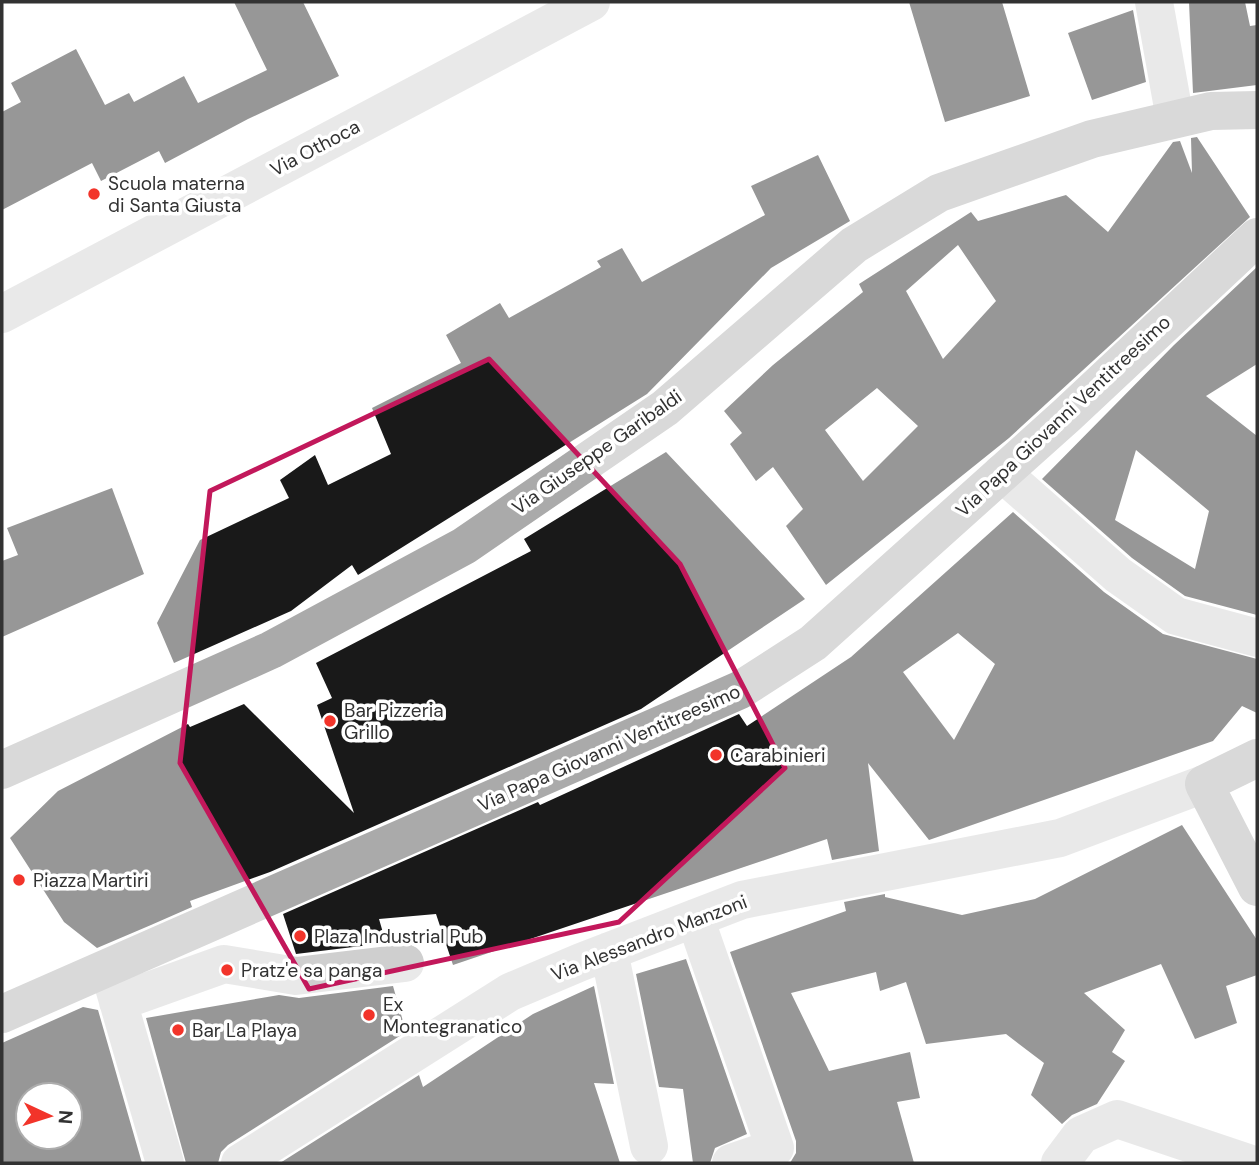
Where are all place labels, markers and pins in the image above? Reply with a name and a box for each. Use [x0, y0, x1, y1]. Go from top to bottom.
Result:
place label: Scuola materna di Santa Giusta [108, 171, 245, 218]
marker: Scuola materna di Santa Giusta [86, 186, 102, 202]
place label: Bar Pizzeria Grillo [344, 698, 444, 745]
marker: Bar Pizzeria Grillo [322, 713, 338, 729]
place label: Carabinieri [730, 743, 826, 768]
marker: Carabinieri [708, 747, 724, 763]
place label: Piazza Martiri [33, 868, 149, 893]
marker: Piazza Martiri [11, 872, 27, 888]
place label: Plaza Industrial Pub [314, 924, 483, 949]
marker: Plaza Industrial Pub [292, 928, 308, 944]
place label: Pratz'e sa panga [241, 958, 382, 983]
marker: Pratz'e sa panga [219, 962, 235, 978]
place label: Ex Montegranatico [383, 992, 522, 1039]
marker: Ex Montegranatico [361, 1007, 377, 1023]
place label: Bar La Playa [192, 1018, 297, 1043]
marker: Bar La Playa [170, 1022, 186, 1038]

